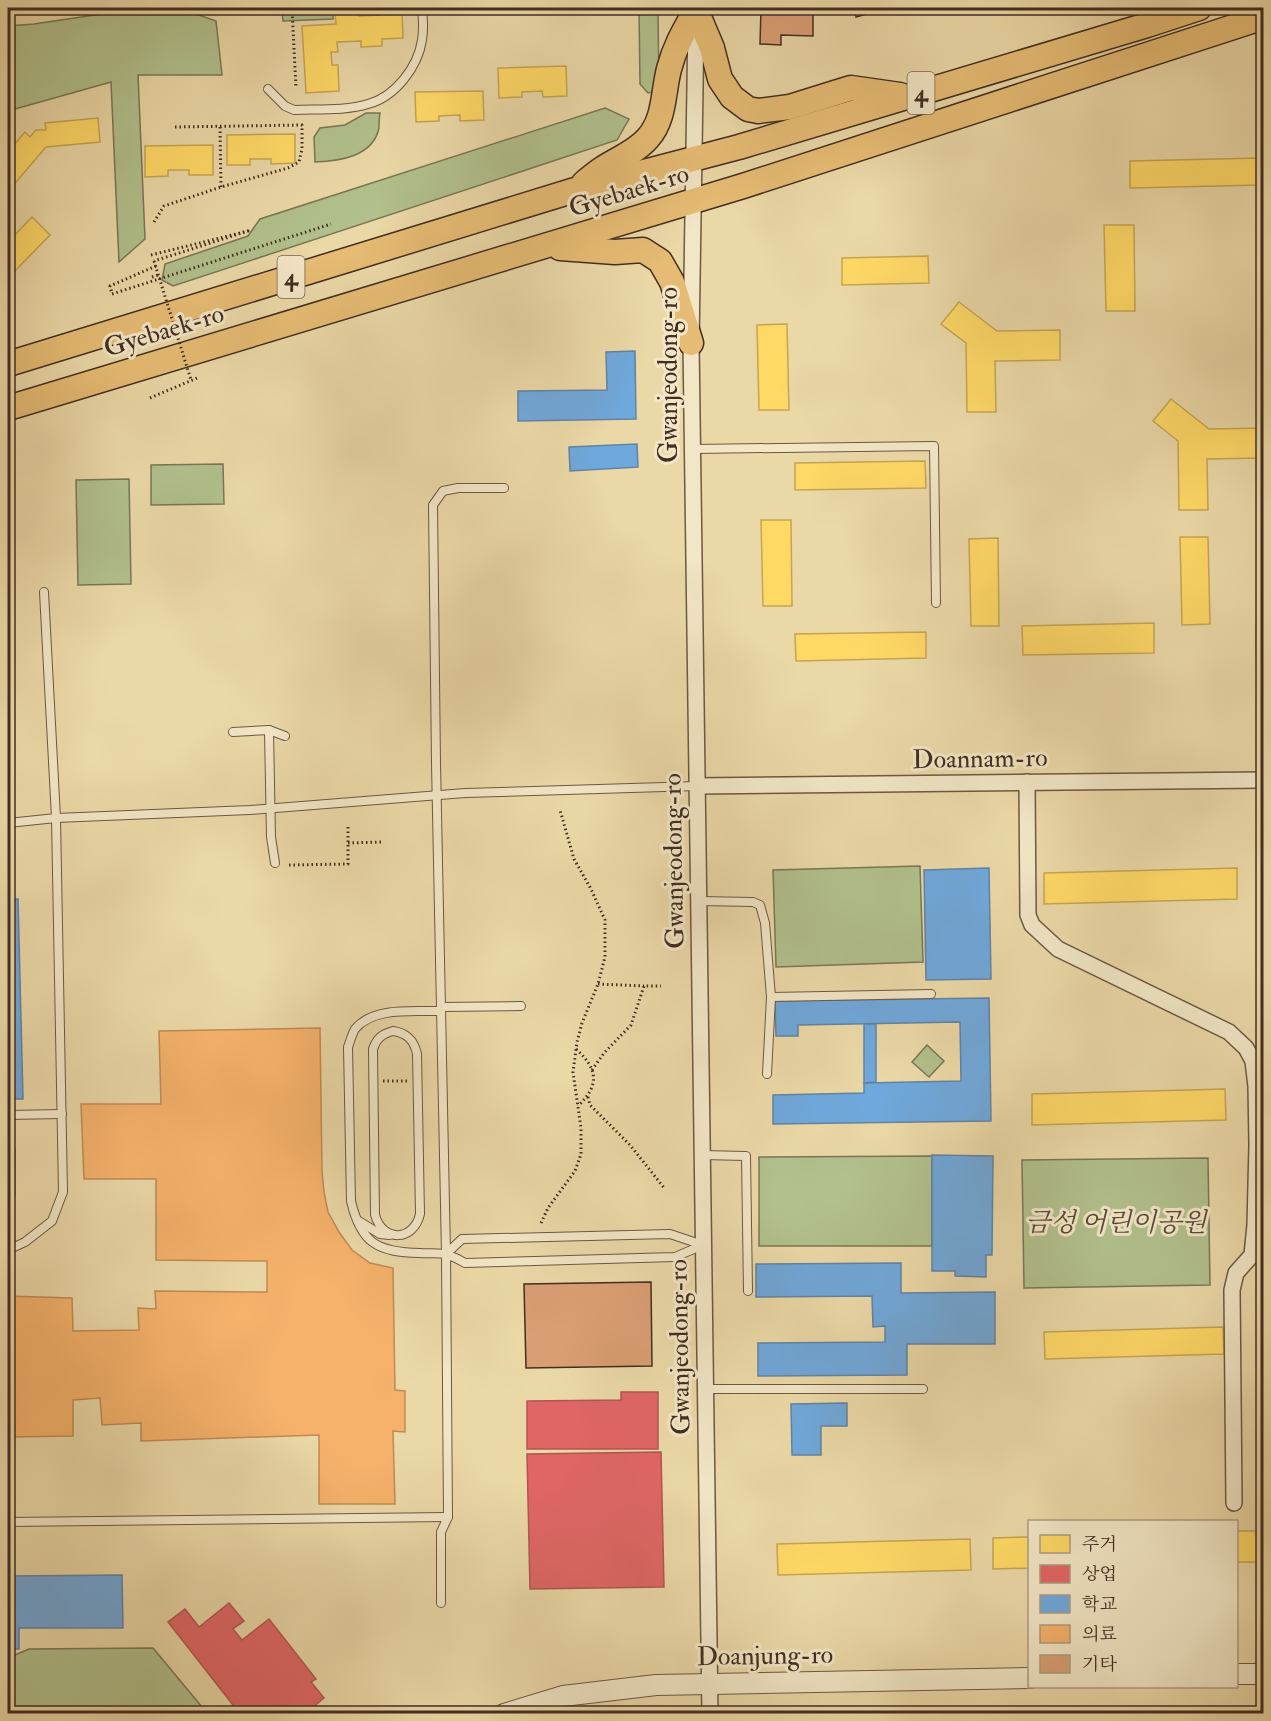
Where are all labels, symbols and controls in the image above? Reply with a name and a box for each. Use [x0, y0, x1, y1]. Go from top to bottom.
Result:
road number: 4 [908, 72, 934, 114]
street label: Gyebaek-ro [565, 158, 693, 224]
road number: 4 [278, 256, 304, 298]
street label: Gwanjeodong-ro [653, 287, 685, 463]
street label: Gyebaek-ro [100, 298, 228, 364]
street label: Doannam-ro [912, 742, 1048, 776]
street label: Gwanjeodong-ro [656, 773, 692, 949]
park label: 금성 어린이공원 [1025, 1207, 1209, 1239]
street label: Gwanjeodong-ro [662, 1259, 698, 1435]
legend [1028, 1520, 1238, 1688]
text: 주거 [1082, 1533, 1117, 1556]
text: 상업 [1082, 1563, 1117, 1586]
text: 학교 [1082, 1593, 1117, 1616]
text: 의료 [1082, 1623, 1117, 1646]
street label: Doanjung-ro [696, 1639, 834, 1673]
text: 기타 [1082, 1653, 1117, 1676]

